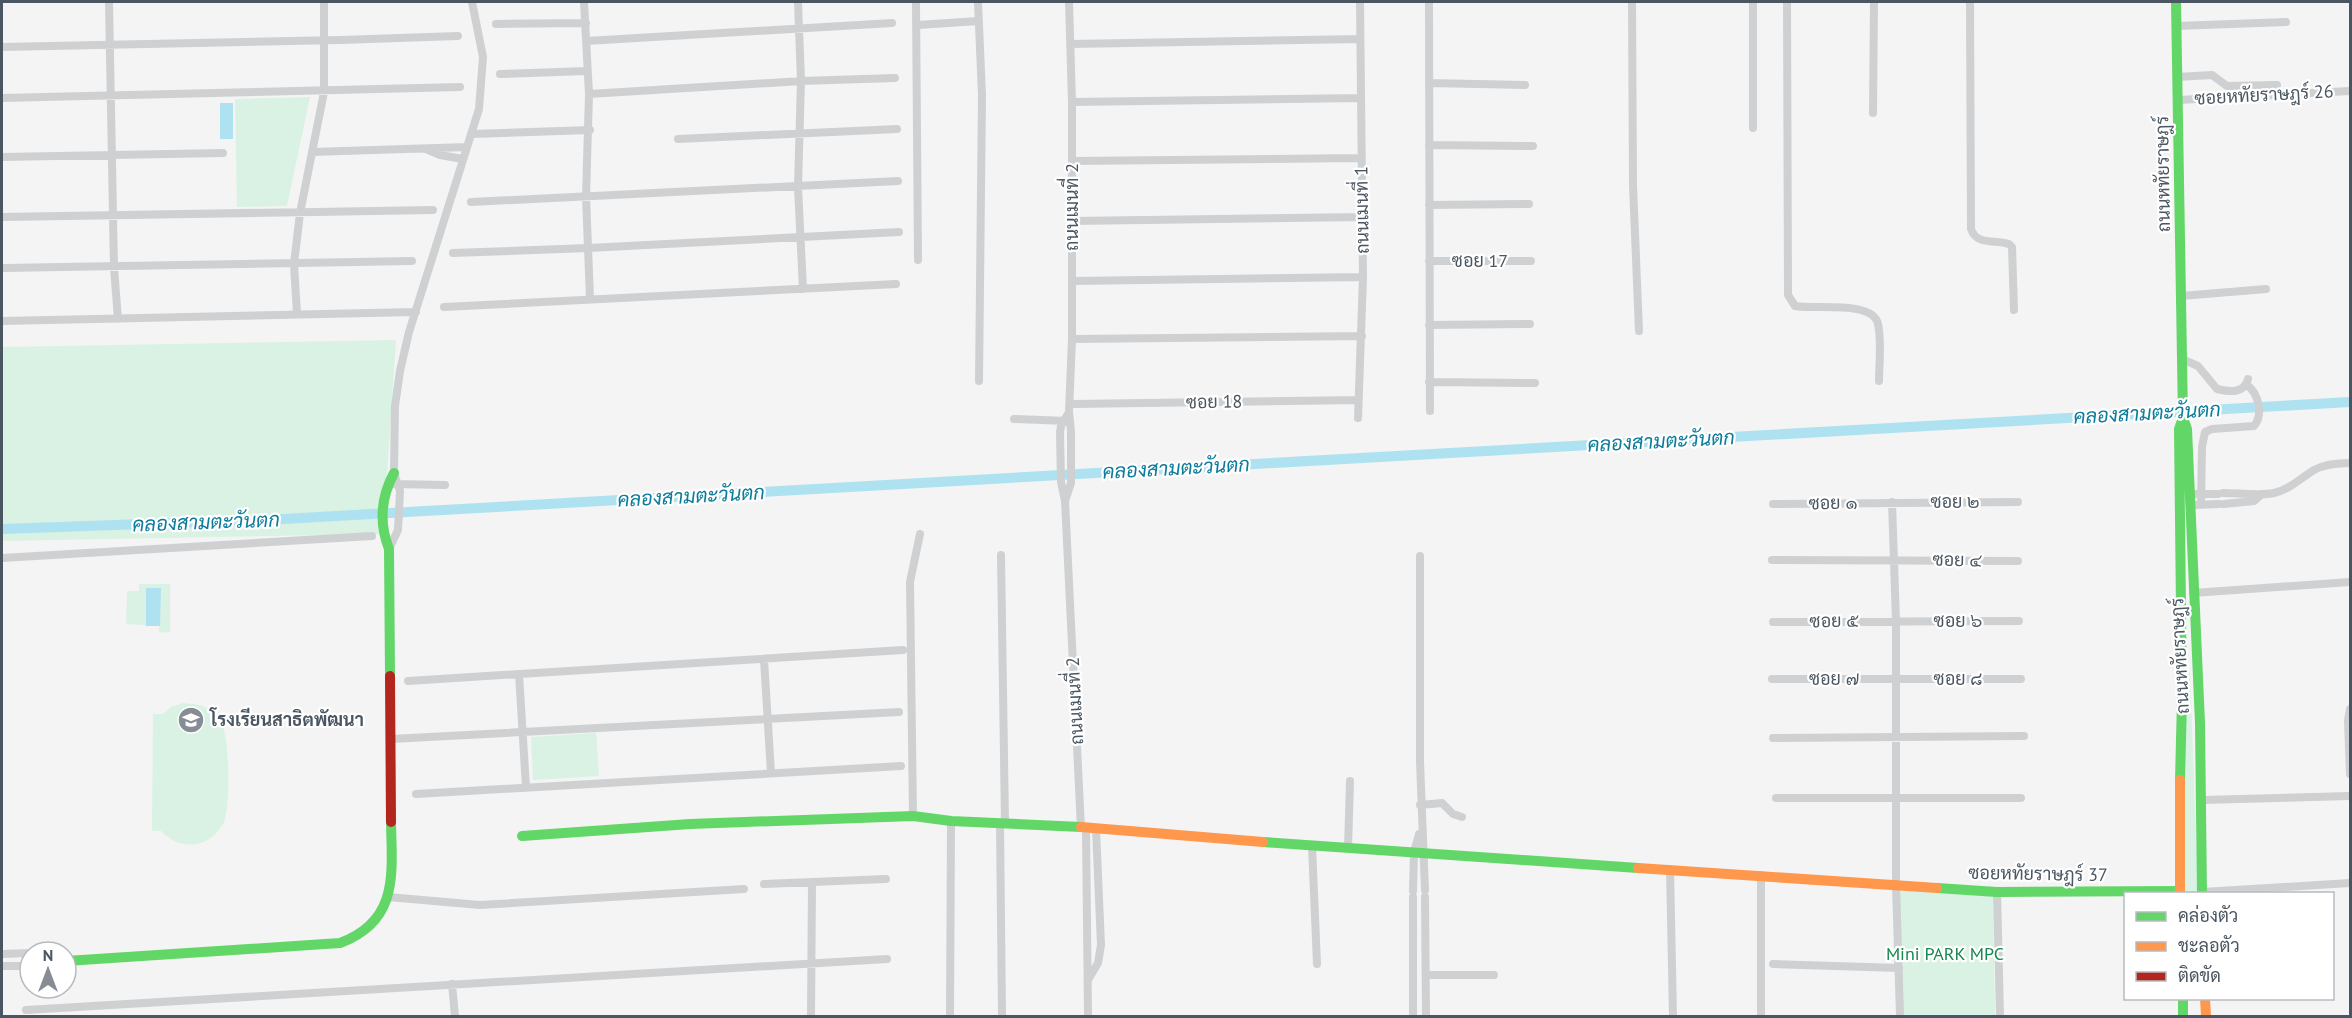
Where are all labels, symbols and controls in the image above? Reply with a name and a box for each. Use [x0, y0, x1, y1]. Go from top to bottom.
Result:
street label: ซอยหทัยราษฎร์ 26 [2194, 78, 2334, 111]
street label: ถนนหทัยราษฎร์ [2149, 115, 2176, 232]
street label: ถนนเมนที่ 2 [1056, 163, 1083, 251]
street label: ถนนเมนที่ 1 [1345, 166, 1374, 254]
street label: ซอย 17 [1452, 249, 1508, 272]
street label: ซอย 18 [1186, 390, 1242, 413]
water label: คลองสามตะวันตก [2073, 396, 2221, 430]
water label: คลองสามตะวันตก [1587, 424, 1735, 458]
water label: คลองสามตะวันตก [1102, 451, 1250, 485]
water label: คลองสามตะวันตก [617, 479, 765, 513]
street label: ซอย ๒ [1930, 490, 1980, 513]
street label: ซอย ๑ [1808, 491, 1858, 514]
water label: คลองสามตะวันตก [132, 506, 280, 538]
street label: ซอย ๔ [1932, 548, 1982, 571]
street label: ถนนหทัยราษฎร์ [2164, 597, 2195, 715]
street label: ซอย ๕ [1809, 609, 1859, 632]
street label: ซอย ๖ [1934, 609, 1982, 632]
street label: ถนนเมนที่ 2 [1057, 657, 1088, 746]
street label: ซอย ๗ [1809, 667, 1860, 690]
street label: ซอย ๘ [1934, 667, 1982, 690]
school or university icon: โรงเรียนสาธิตพัฒนา [176, 705, 206, 735]
place label: โรงเรียนสาธิตพัฒนา [209, 707, 364, 731]
street label: ซอยหทัยราษฎร์ 37 [1968, 860, 2108, 887]
legend [2124, 892, 2334, 1000]
text: คล่องตัว [2178, 904, 2238, 927]
text: ชะลอตัว [2178, 934, 2240, 957]
north arrow [18, 940, 78, 1000]
park label: Mini PARK MPC [1886, 942, 2004, 965]
text: N [43, 945, 53, 965]
text: ติดขัด [2178, 964, 2221, 987]

